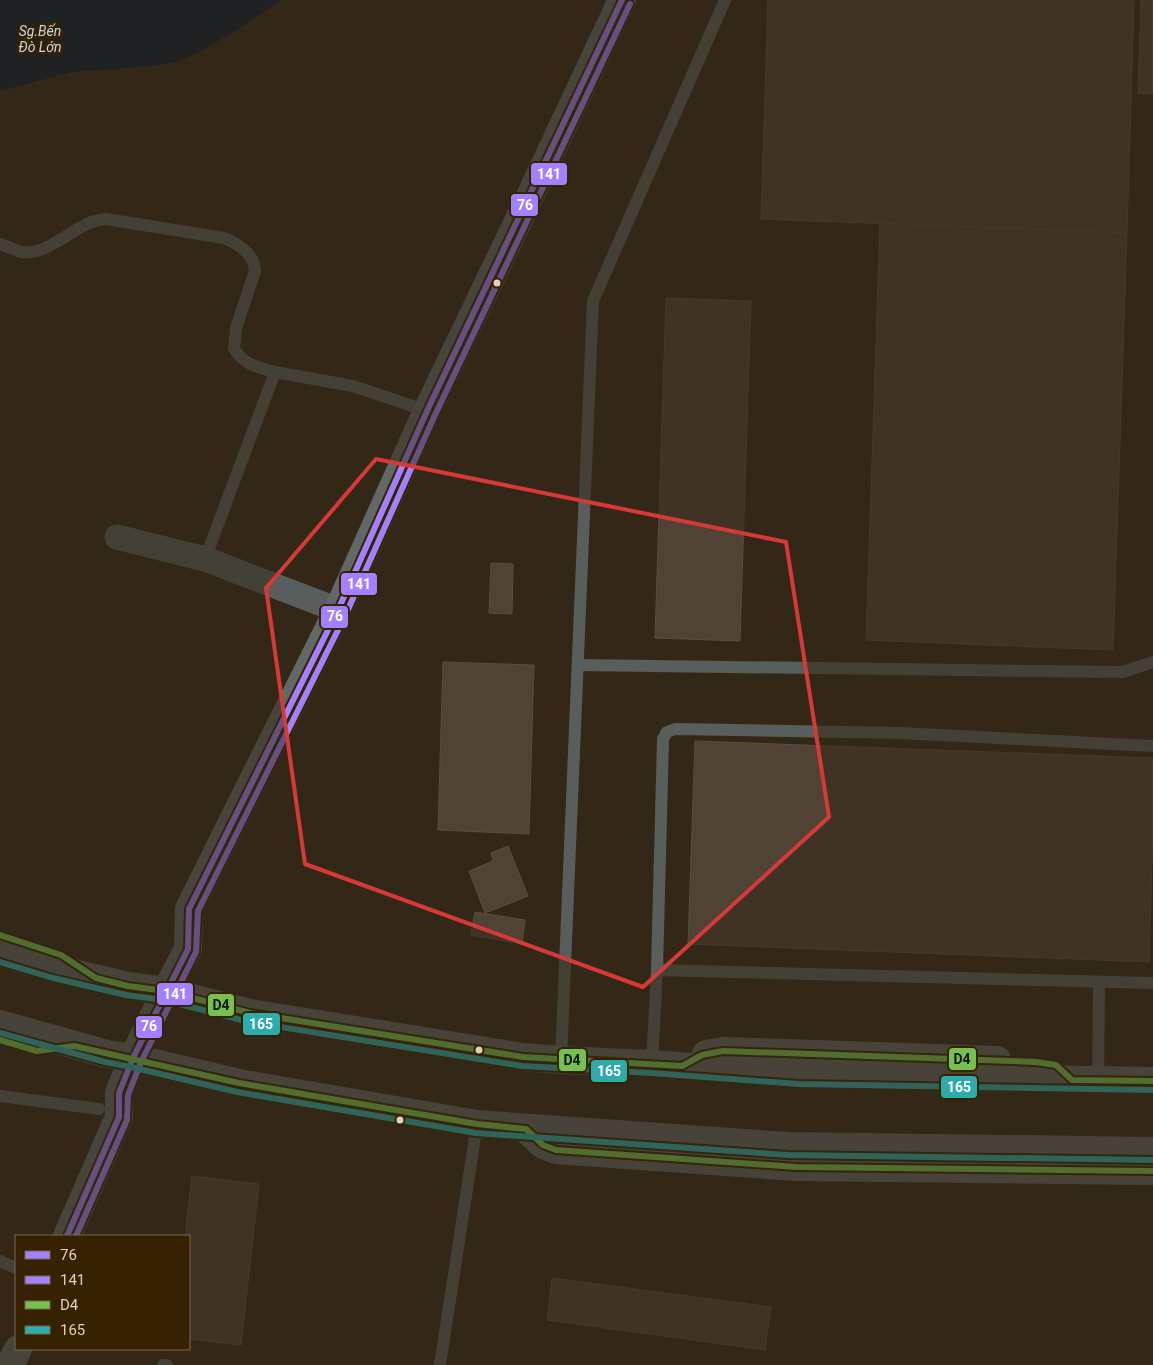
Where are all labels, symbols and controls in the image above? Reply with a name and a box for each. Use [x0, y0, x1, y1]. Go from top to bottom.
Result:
water label: Sg.Bến Đò Lớn [19, 23, 61, 55]
line badge: 141 [530, 162, 568, 186]
text: 141 [537, 166, 561, 182]
line badge: 76 [510, 193, 539, 217]
text: 76 [517, 197, 533, 213]
unlabelled marker [492, 278, 502, 288]
line badge: 141 [340, 572, 378, 596]
text: 141 [347, 576, 371, 592]
line badge: 76 [320, 605, 349, 629]
text: 76 [327, 608, 343, 624]
line badge: 141 [156, 982, 194, 1006]
text: 141 [163, 986, 187, 1002]
line badge: D4 [207, 993, 235, 1017]
text: D4 [212, 997, 230, 1013]
line badge: 165 [242, 1012, 281, 1036]
line badge: 76 [135, 1015, 163, 1039]
text: 165 [249, 1016, 273, 1032]
text: 76 [141, 1018, 157, 1034]
unlabelled marker [474, 1045, 484, 1055]
line badge: D4 [948, 1047, 977, 1071]
line badge: D4 [558, 1048, 587, 1072]
text: D4 [953, 1051, 971, 1067]
text: D4 [563, 1052, 581, 1068]
line badge: 165 [590, 1059, 628, 1083]
text: 165 [597, 1063, 621, 1079]
line badge: 165 [940, 1075, 978, 1099]
text: 165 [947, 1079, 971, 1095]
unlabelled marker [395, 1115, 405, 1125]
legend [15, 1235, 190, 1350]
text: 76 [60, 1246, 77, 1264]
text: 141 [60, 1271, 85, 1289]
text: D4 [60, 1296, 79, 1314]
text: 165 [60, 1321, 85, 1339]

